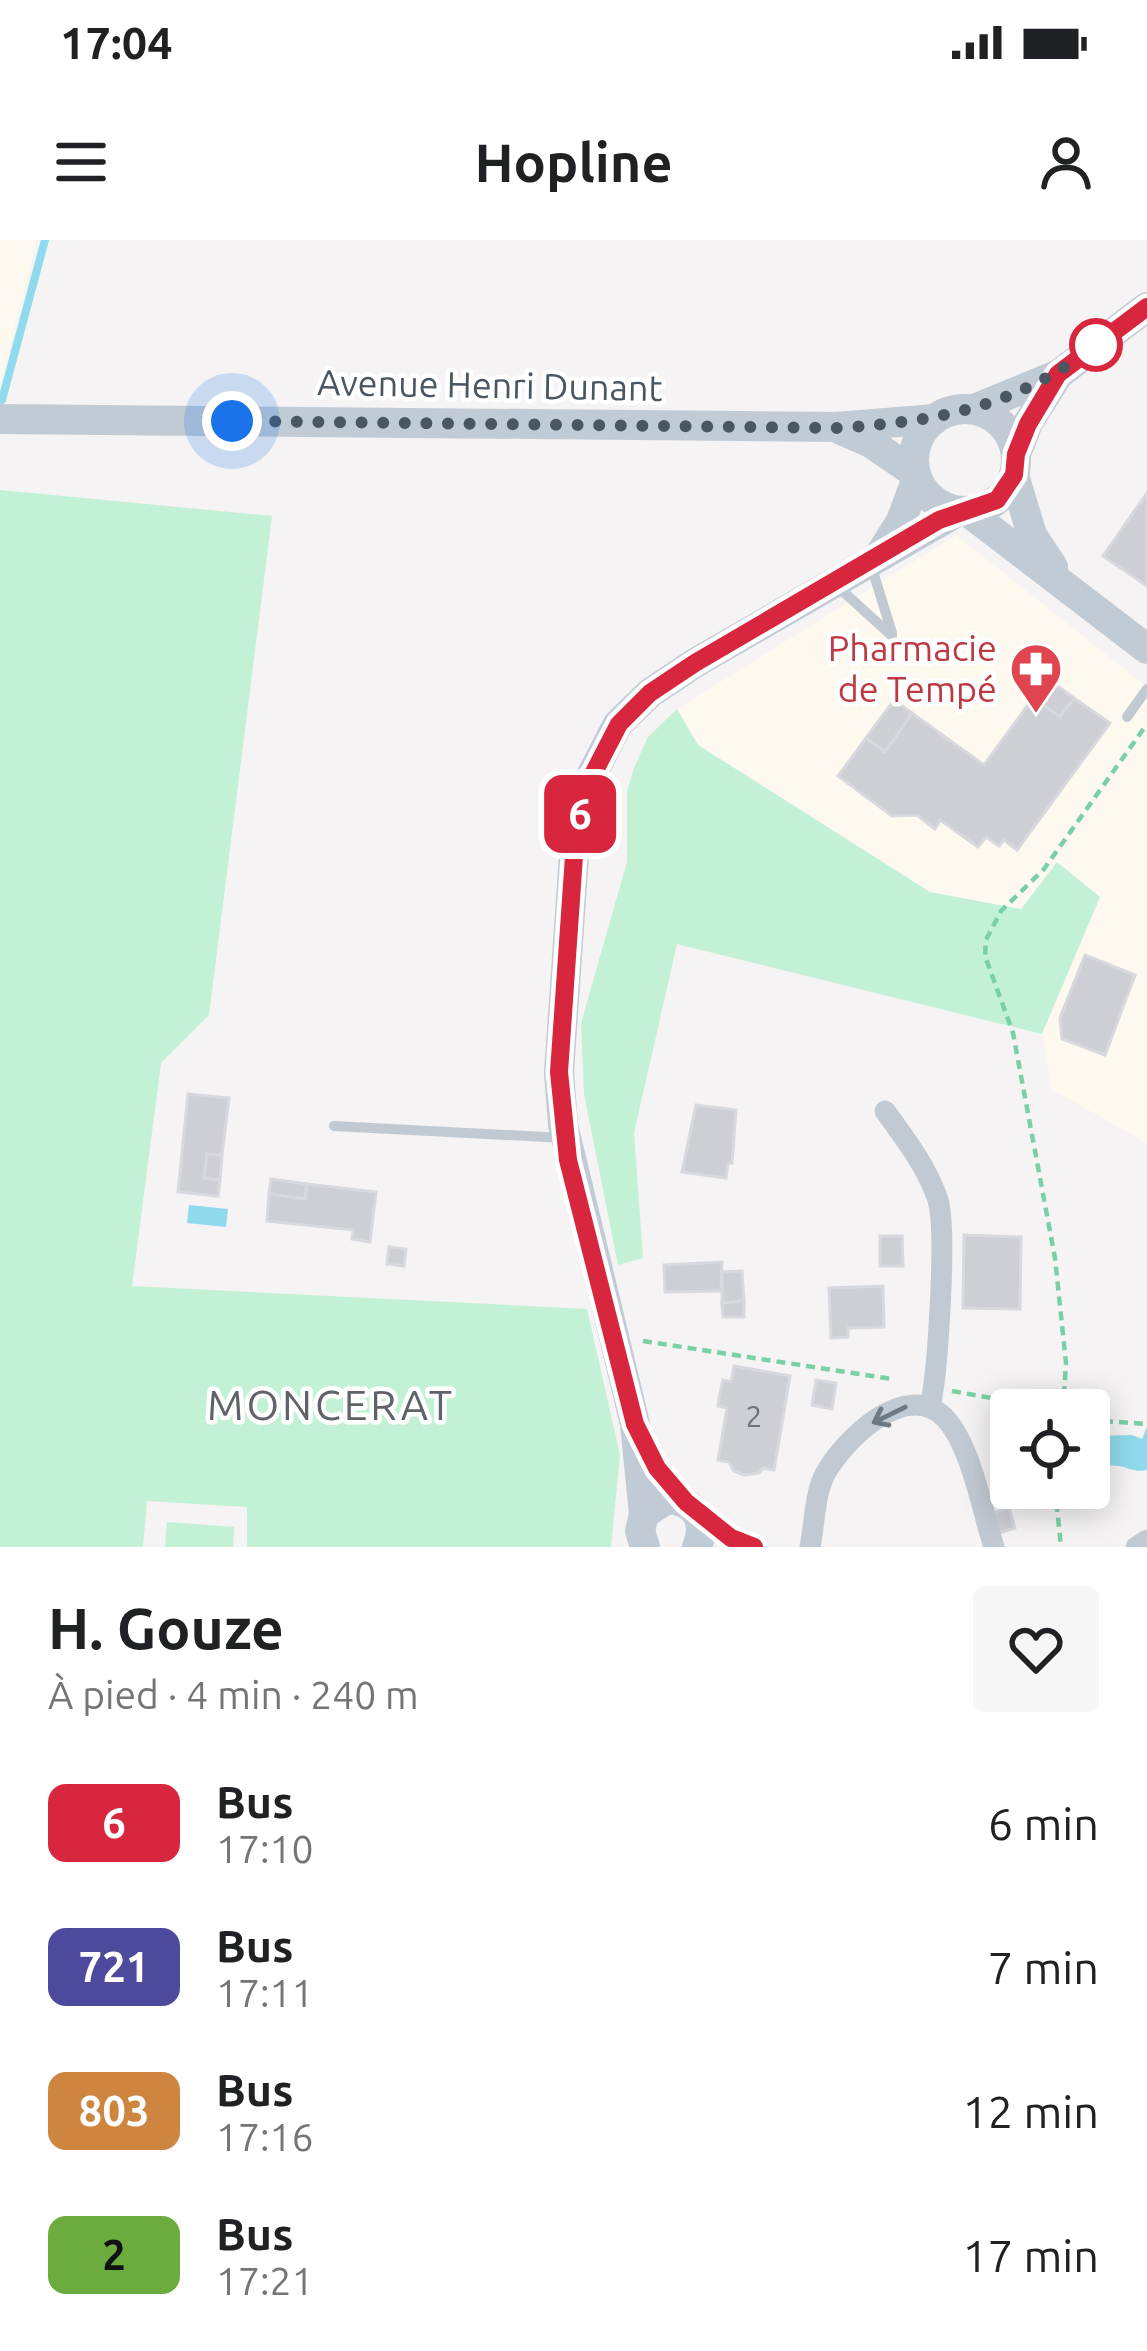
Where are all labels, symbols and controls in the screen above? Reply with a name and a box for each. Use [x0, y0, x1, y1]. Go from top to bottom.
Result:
text: 17:04 [60, 17, 173, 68]
icon: menu [48, 129, 114, 195]
icon: person [1033, 129, 1099, 195]
text: Hopline [474, 132, 673, 192]
unlabelled marker [1071, 320, 1121, 370]
street label: Avenue Henri Dunant [317, 361, 663, 408]
your location [202, 391, 262, 451]
place label: Pharmacie de Tempé [828, 627, 997, 709]
pharmacy icon: Pharmacie de Tempé [1008, 641, 1064, 715]
line badge: 6 [541, 775, 619, 853]
text: 6 [568, 790, 592, 837]
district label: MONCERAT [207, 1381, 455, 1428]
map controls [990, 1389, 1110, 1509]
button: locate [990, 1389, 1110, 1509]
house number: 2 [746, 1399, 762, 1433]
one-way arrow [872, 1405, 908, 1427]
button: heart [973, 1586, 1099, 1712]
text: H. Gouze [48, 1596, 284, 1660]
text: À pied · 4 min · 240 m [48, 1673, 419, 1716]
text: Bus [216, 1776, 293, 1827]
text: 6 min [988, 1798, 1099, 1849]
text: 6 [102, 1799, 126, 1846]
text: 17:10 [216, 1827, 314, 1870]
text: Bus [216, 1920, 293, 1971]
text: 7 min [988, 1942, 1099, 1993]
text: 721 [78, 1943, 150, 1990]
text: 17:11 [216, 1971, 314, 2014]
text: Bus [216, 2064, 293, 2115]
text: 12 min [962, 2086, 1099, 2137]
text: 803 [78, 2087, 150, 2134]
text: 17:16 [216, 2115, 314, 2158]
text: Bus [216, 2208, 293, 2259]
text: 17 min [962, 2230, 1099, 2281]
text: 2 [102, 2231, 126, 2278]
text: 17:21 [216, 2259, 314, 2302]

